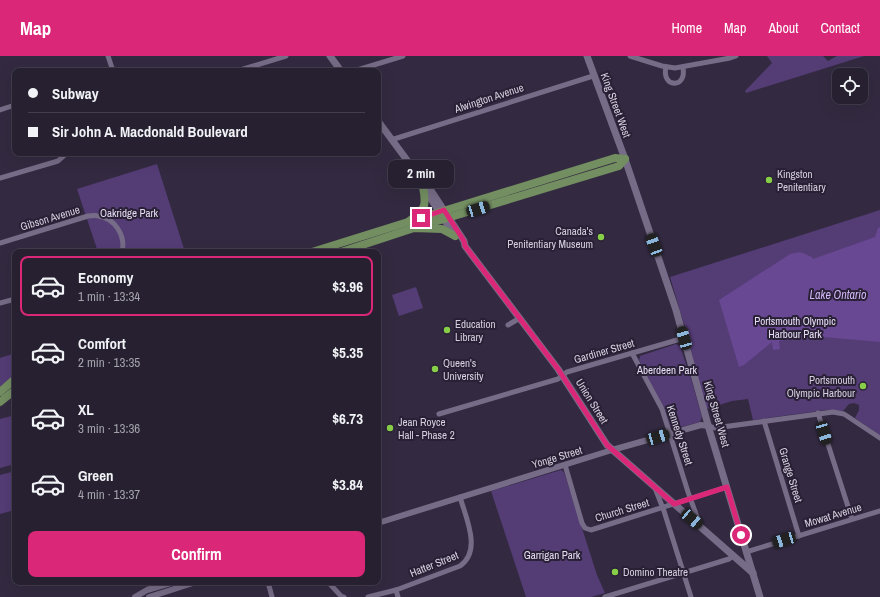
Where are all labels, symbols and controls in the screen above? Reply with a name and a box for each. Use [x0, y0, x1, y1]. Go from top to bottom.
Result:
text: Map [20, 15, 51, 41]
text: Home [671, 19, 702, 37]
text: Map [724, 19, 746, 37]
text: About [768, 19, 798, 37]
text: Contact [820, 19, 860, 37]
map controls [832, 68, 868, 104]
button: locate [832, 68, 868, 104]
street label: King Street West [598, 71, 634, 140]
street label: Alwington Avenue [452, 80, 525, 116]
text: Subway [52, 83, 99, 104]
text: Sir John A. Macdonald Boulevard [52, 121, 248, 142]
callout: 2 min [388, 160, 454, 188]
text: 2 min [407, 165, 435, 182]
place label: Kingston Penitentiary [777, 167, 826, 194]
marker: Kingston Penitentiary [764, 175, 774, 185]
car [465, 200, 491, 218]
street label: Gibson Avenue [19, 202, 81, 234]
park label: Oakridge Park [100, 206, 159, 220]
route end [412, 209, 430, 227]
place label: Canada's Penitentiary Museum [507, 224, 593, 251]
marker: Canada's Penitentiary Museum [596, 232, 606, 242]
car [644, 232, 664, 258]
text: Economy [78, 267, 133, 288]
icon: car [30, 268, 66, 304]
text: $3.96 [332, 276, 363, 297]
water label: Lake Ontario [810, 287, 867, 303]
text: 1 min · 13:34 [78, 288, 140, 305]
park label: Portsmouth Olympic Harbour Park [754, 314, 836, 341]
place label: Education Library [455, 317, 496, 344]
marker: Education Library [442, 325, 452, 335]
car [675, 325, 693, 351]
text: Comfort [78, 333, 126, 354]
icon: car [30, 334, 66, 370]
street label: Gardiner Street [572, 336, 636, 366]
text: $5.35 [332, 342, 363, 363]
text: 2 min · 13:35 [78, 354, 140, 371]
place label: Queen's University [443, 356, 484, 383]
park label: Aberdeen Park [636, 363, 698, 377]
marker: Queen's University [430, 364, 440, 374]
place label: Portsmouth Olympic Harbour [787, 373, 855, 400]
street label: Union Street [573, 376, 612, 427]
street label: King Street West [701, 379, 733, 449]
marker: Portsmouth Olympic Harbour [858, 381, 868, 391]
text: XL [78, 399, 94, 420]
icon: car [30, 400, 66, 436]
street label: Kennedy Street [664, 403, 696, 467]
text: $6.73 [332, 408, 363, 429]
place label: Jean Royce Hall - Phase 2 [398, 415, 455, 442]
text: 3 min · 13:36 [78, 420, 140, 437]
car [815, 420, 833, 446]
marker: Jean Royce Hall - Phase 2 [385, 423, 395, 433]
car [645, 428, 671, 446]
street label: Yonge Street [530, 443, 584, 471]
street label: Grange Street [776, 446, 806, 505]
text: Green [78, 465, 114, 486]
icon: car [30, 466, 66, 502]
text: $3.84 [332, 474, 363, 495]
text: 4 min · 13:37 [78, 486, 140, 503]
street label: Church Street [593, 495, 651, 525]
street label: Mowat Avenue [803, 500, 863, 530]
car [679, 507, 705, 531]
route start [732, 526, 750, 544]
button: Confirm [28, 531, 365, 577]
car [771, 531, 797, 549]
street label: Hatter Street [408, 548, 461, 580]
park label: Garrigan Park [524, 548, 581, 562]
place label: Domino Theatre [623, 565, 688, 579]
marker: Domino Theatre [610, 567, 620, 577]

